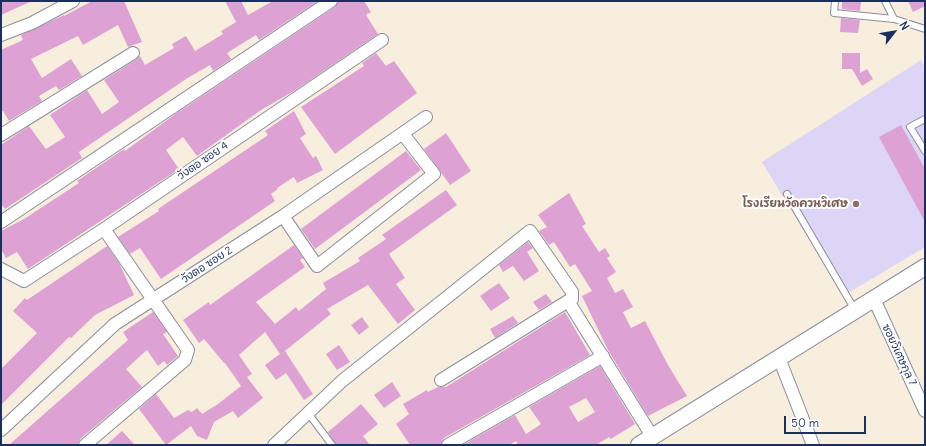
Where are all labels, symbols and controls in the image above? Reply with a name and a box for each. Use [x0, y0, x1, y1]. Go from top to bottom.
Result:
north arrow [874, 12, 914, 52]
text: N [896, 19, 912, 33]
street label: วังตอ ซอย 4 [175, 139, 231, 183]
place label: โรงเรียนวัดควนวิเศษ [742, 197, 848, 211]
marker: โรงเรียนวัดควนวิเศษ [851, 199, 861, 209]
street label: วังตอ ซอย 2 [179, 244, 235, 286]
street label: ซอยวิเศษกุล 7 [879, 322, 919, 388]
scale bar [786, 408, 868, 434]
text: 50 m [791, 415, 819, 430]

